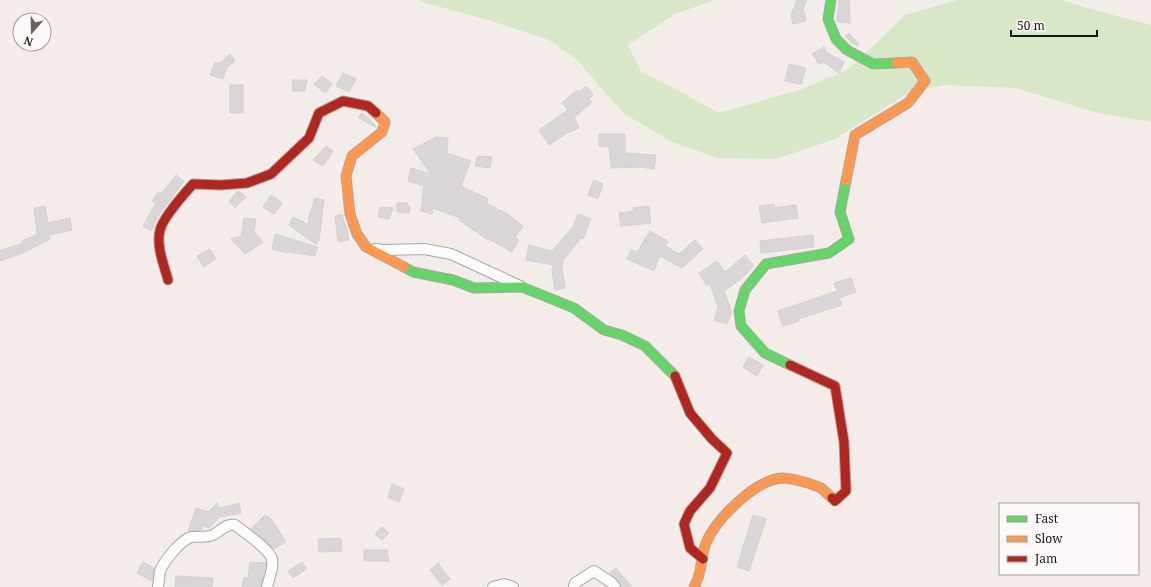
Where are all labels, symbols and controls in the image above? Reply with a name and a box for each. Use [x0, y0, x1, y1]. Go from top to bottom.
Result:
north arrow [12, 12, 52, 52]
scale bar [1011, 12, 1097, 38]
text: 50 m [1017, 17, 1045, 34]
text: N [21, 33, 35, 50]
legend [999, 503, 1139, 575]
text: Fast [1035, 510, 1058, 527]
text: Slow [1035, 530, 1063, 547]
text: Jam [1034, 550, 1057, 567]

